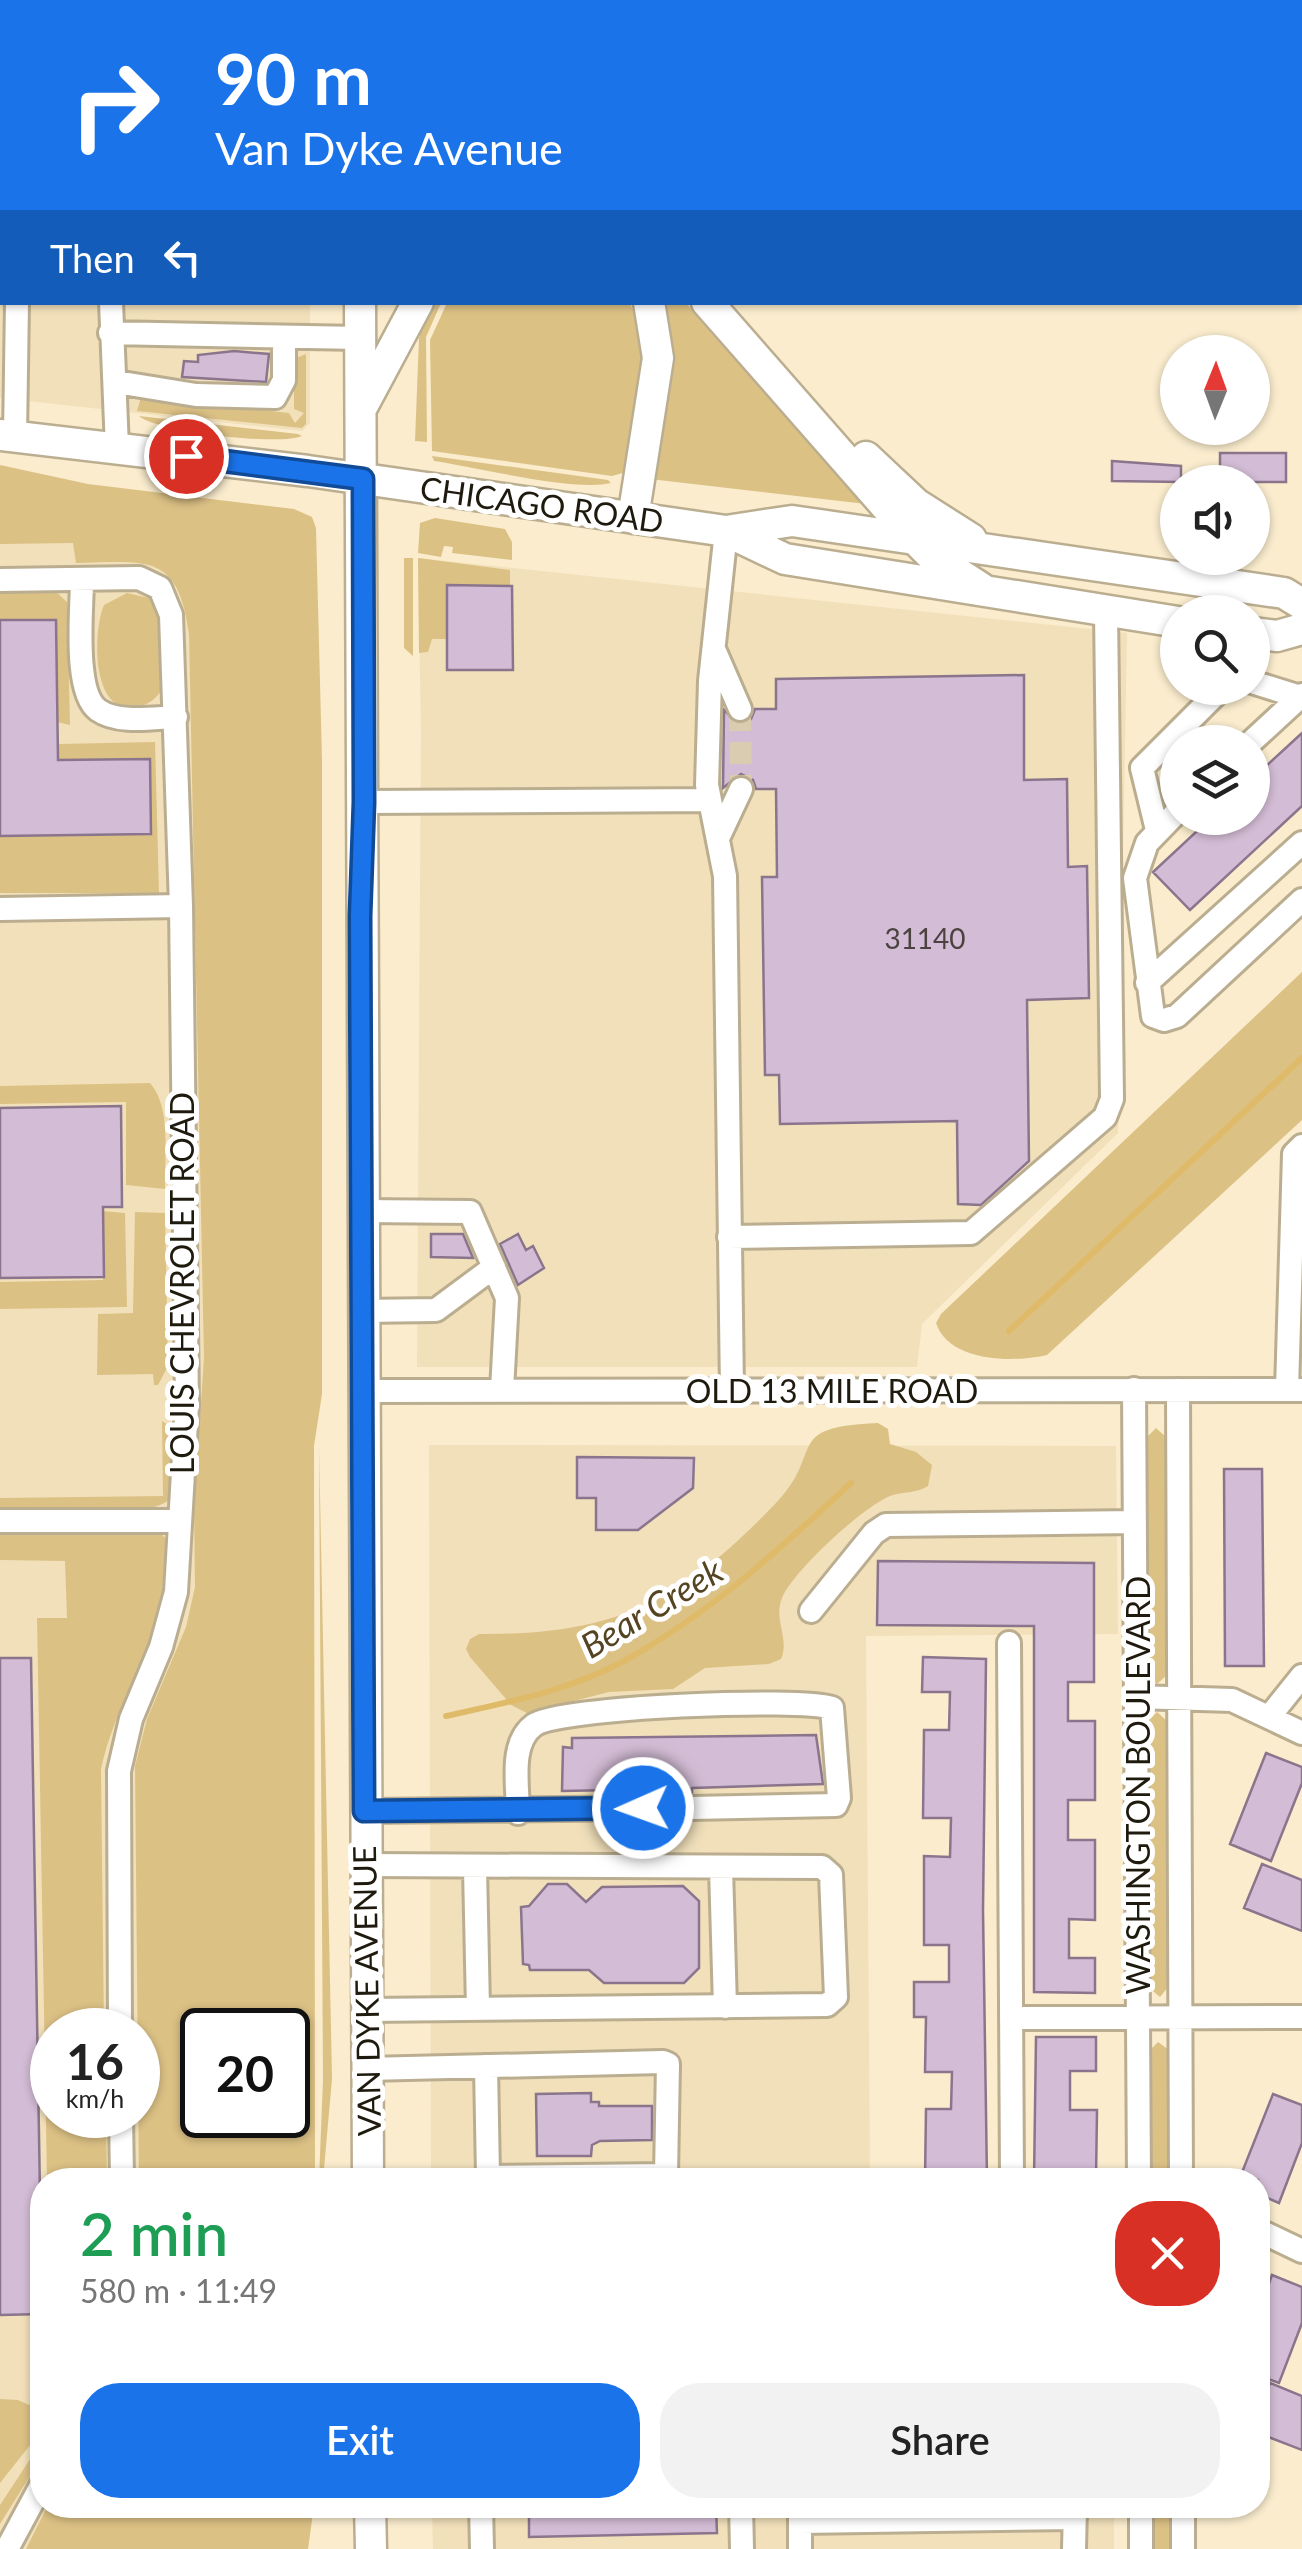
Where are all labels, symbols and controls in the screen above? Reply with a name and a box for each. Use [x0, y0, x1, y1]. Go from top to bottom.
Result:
text: 90 m [215, 36, 372, 120]
icon: right [50, 40, 180, 170]
text: Van Dyke Avenue [215, 121, 563, 175]
icon: left [155, 230, 210, 285]
text: Then [50, 235, 135, 281]
north arrow [1160, 335, 1270, 445]
map controls [1160, 335, 1270, 835]
pin [144, 414, 229, 499]
icon: arrive [159, 429, 214, 484]
button: sound [1160, 465, 1270, 575]
street label: CHICAGO ROAD [418, 468, 666, 540]
button: search [1160, 595, 1270, 705]
button: layers [1160, 725, 1270, 835]
house number: 31140 [884, 921, 966, 955]
street label: LOUIS CHEVROLET ROAD [162, 1092, 201, 1474]
street label: OLD 13 MILE ROAD [686, 1371, 978, 1410]
water label: Bear Creek [572, 1548, 730, 1666]
street label: WASHINGTON BOULEVARD [1118, 1576, 1157, 1994]
position arrow [591, 1756, 695, 1860]
street label: VAN DYKE AVENUE [344, 1845, 388, 2137]
speed limit sign: 20 [180, 2008, 310, 2138]
text: 16 [66, 2031, 124, 2091]
text: km/h [66, 2083, 124, 2113]
text: 2 min [80, 2197, 228, 2269]
button: close [1115, 2201, 1220, 2306]
text: 580 m · 11:49 [80, 2271, 277, 2310]
button: Exit [80, 2383, 640, 2498]
button: Share [660, 2383, 1220, 2498]

